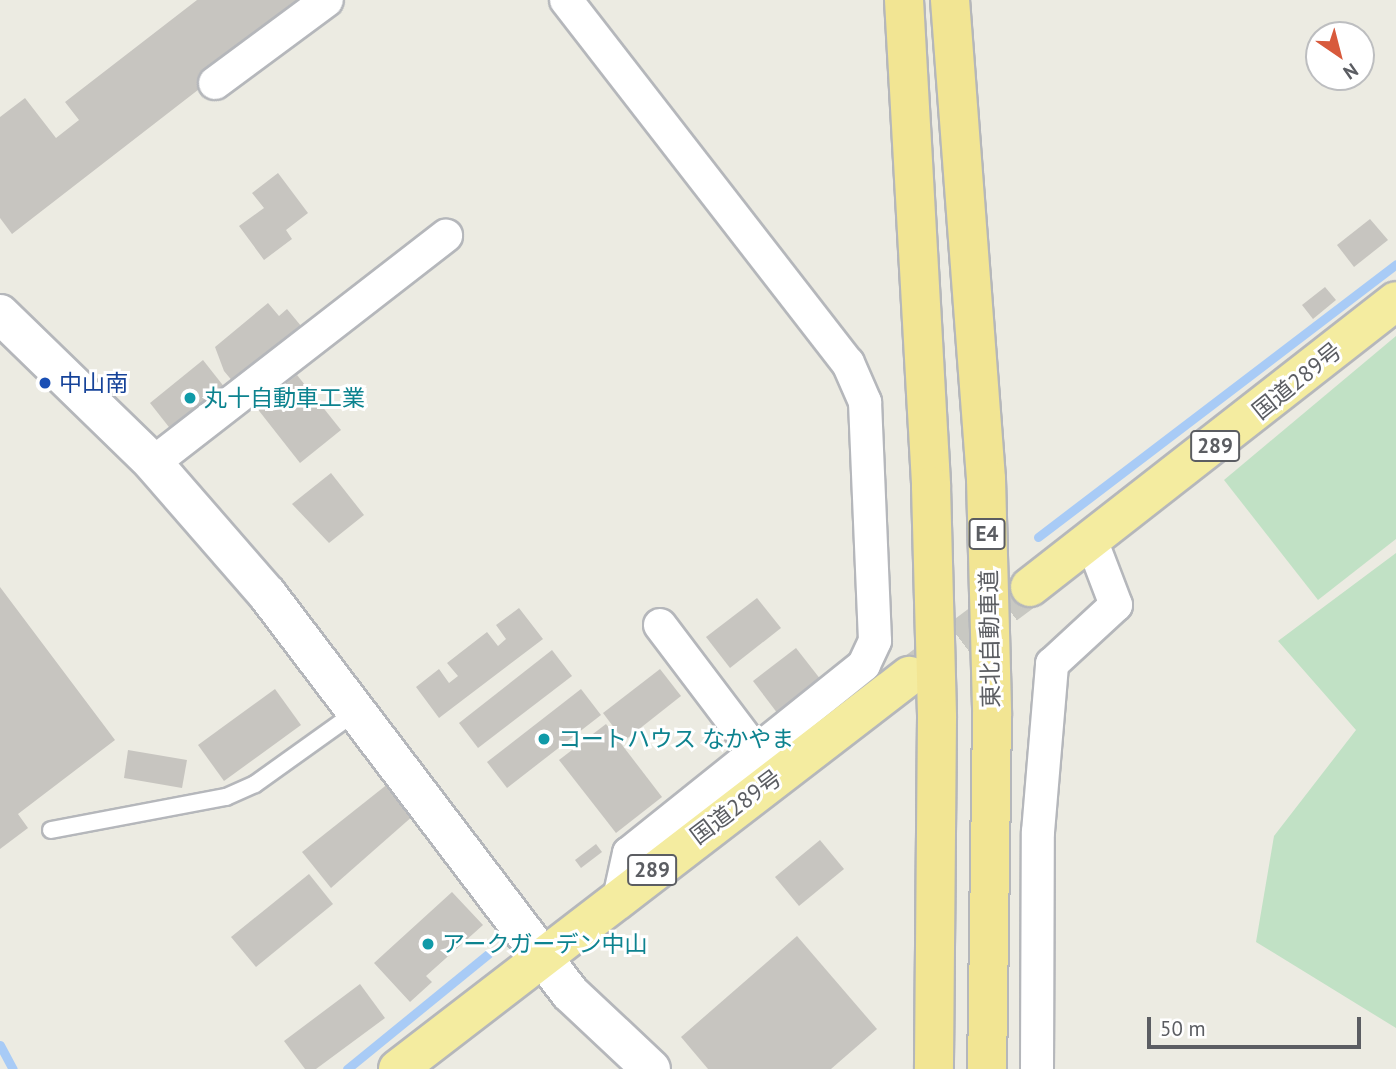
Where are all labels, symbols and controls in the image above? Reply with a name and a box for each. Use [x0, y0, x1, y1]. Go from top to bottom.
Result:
north arrow [1305, 21, 1375, 91]
text: N [1339, 58, 1363, 85]
street label: 国道289号 [1247, 337, 1347, 425]
place label: 中山南 [59, 369, 128, 397]
marker: 中山南 [37, 375, 53, 391]
place label: 丸十自動車工業 [204, 384, 365, 412]
marker: 丸十自動車工業 [182, 390, 198, 406]
road number: 289 [1189, 428, 1241, 464]
road number: E4 [968, 516, 1006, 552]
street label: 東北自動車道 [975, 570, 1005, 708]
place label: コートハウス なかやま [558, 725, 794, 753]
marker: コートハウス なかやま [536, 731, 552, 747]
street label: 国道289号 [685, 764, 787, 850]
road number: 289 [626, 852, 678, 888]
place label: アークガーデン中山 [442, 930, 648, 958]
marker: アークガーデン中山 [420, 936, 436, 952]
scale bar [1151, 1002, 1364, 1046]
text: 50 m [1160, 1015, 1206, 1042]

